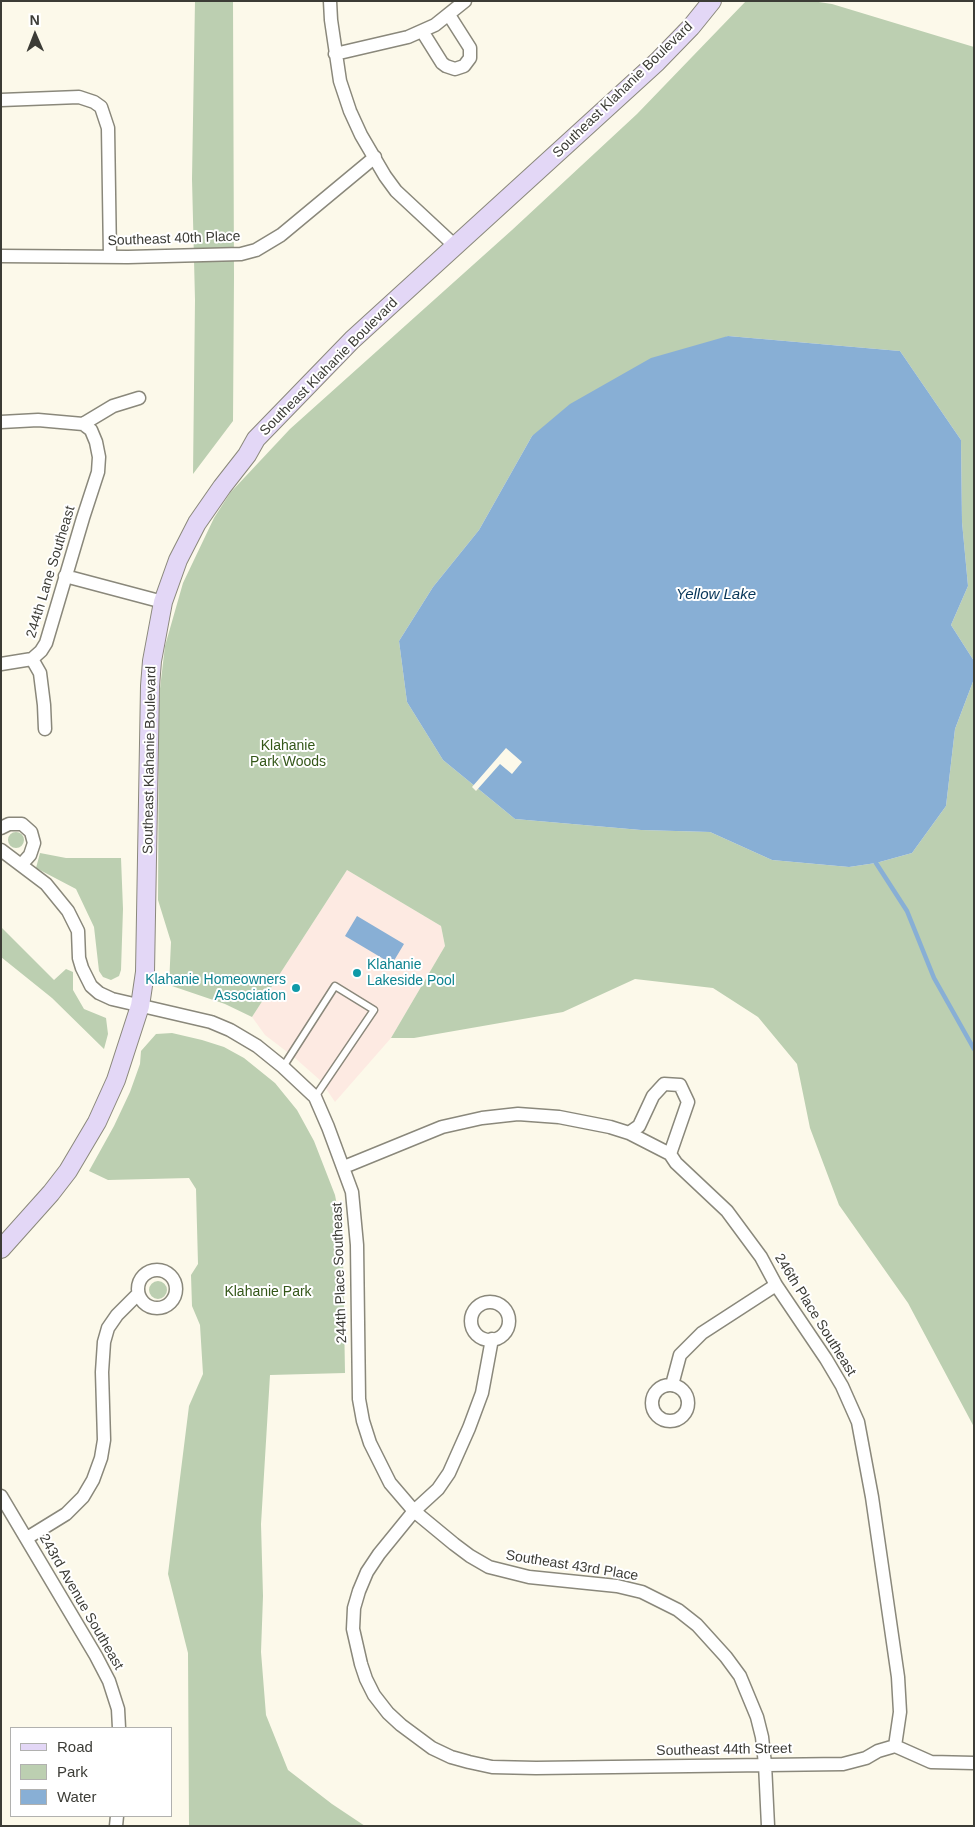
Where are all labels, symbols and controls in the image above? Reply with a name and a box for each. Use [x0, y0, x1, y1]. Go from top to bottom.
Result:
north arrow [10, 10, 60, 60]
text: N [30, 12, 40, 28]
street label: Southeast Klahanie Boulevard [549, 19, 697, 161]
street label: Southeast 40th Place [107, 228, 241, 250]
street label: Southeast Klahanie Boulevard [256, 294, 402, 440]
street label: 244th Lane Southeast [23, 504, 79, 640]
water label: Yellow Lake [676, 586, 756, 604]
street label: Southeast Klahanie Boulevard [140, 666, 160, 854]
park label: Klahanie Park Woods [250, 738, 326, 770]
place label: Klahanie Lakeside Pool [367, 957, 455, 990]
marker: Klahanie Lakeside Pool [351, 967, 363, 979]
place label: Klahanie Homeowners Association [145, 972, 286, 1004]
marker: Klahanie Homeowners Association [290, 982, 302, 994]
street label: 244th Place Southeast [329, 1202, 351, 1344]
street label: 246th Place Southeast [771, 1251, 859, 1379]
park label: Klahanie Park [224, 1284, 312, 1300]
street label: 243rd Avenue Southeast [35, 1531, 127, 1673]
street label: Southeast 43rd Place [505, 1547, 639, 1585]
legend [10, 1727, 172, 1817]
text: Road [57, 1738, 93, 1755]
street label: Southeast 44th Street [656, 1740, 792, 1760]
text: Park [57, 1763, 88, 1780]
text: Water [57, 1788, 96, 1805]

